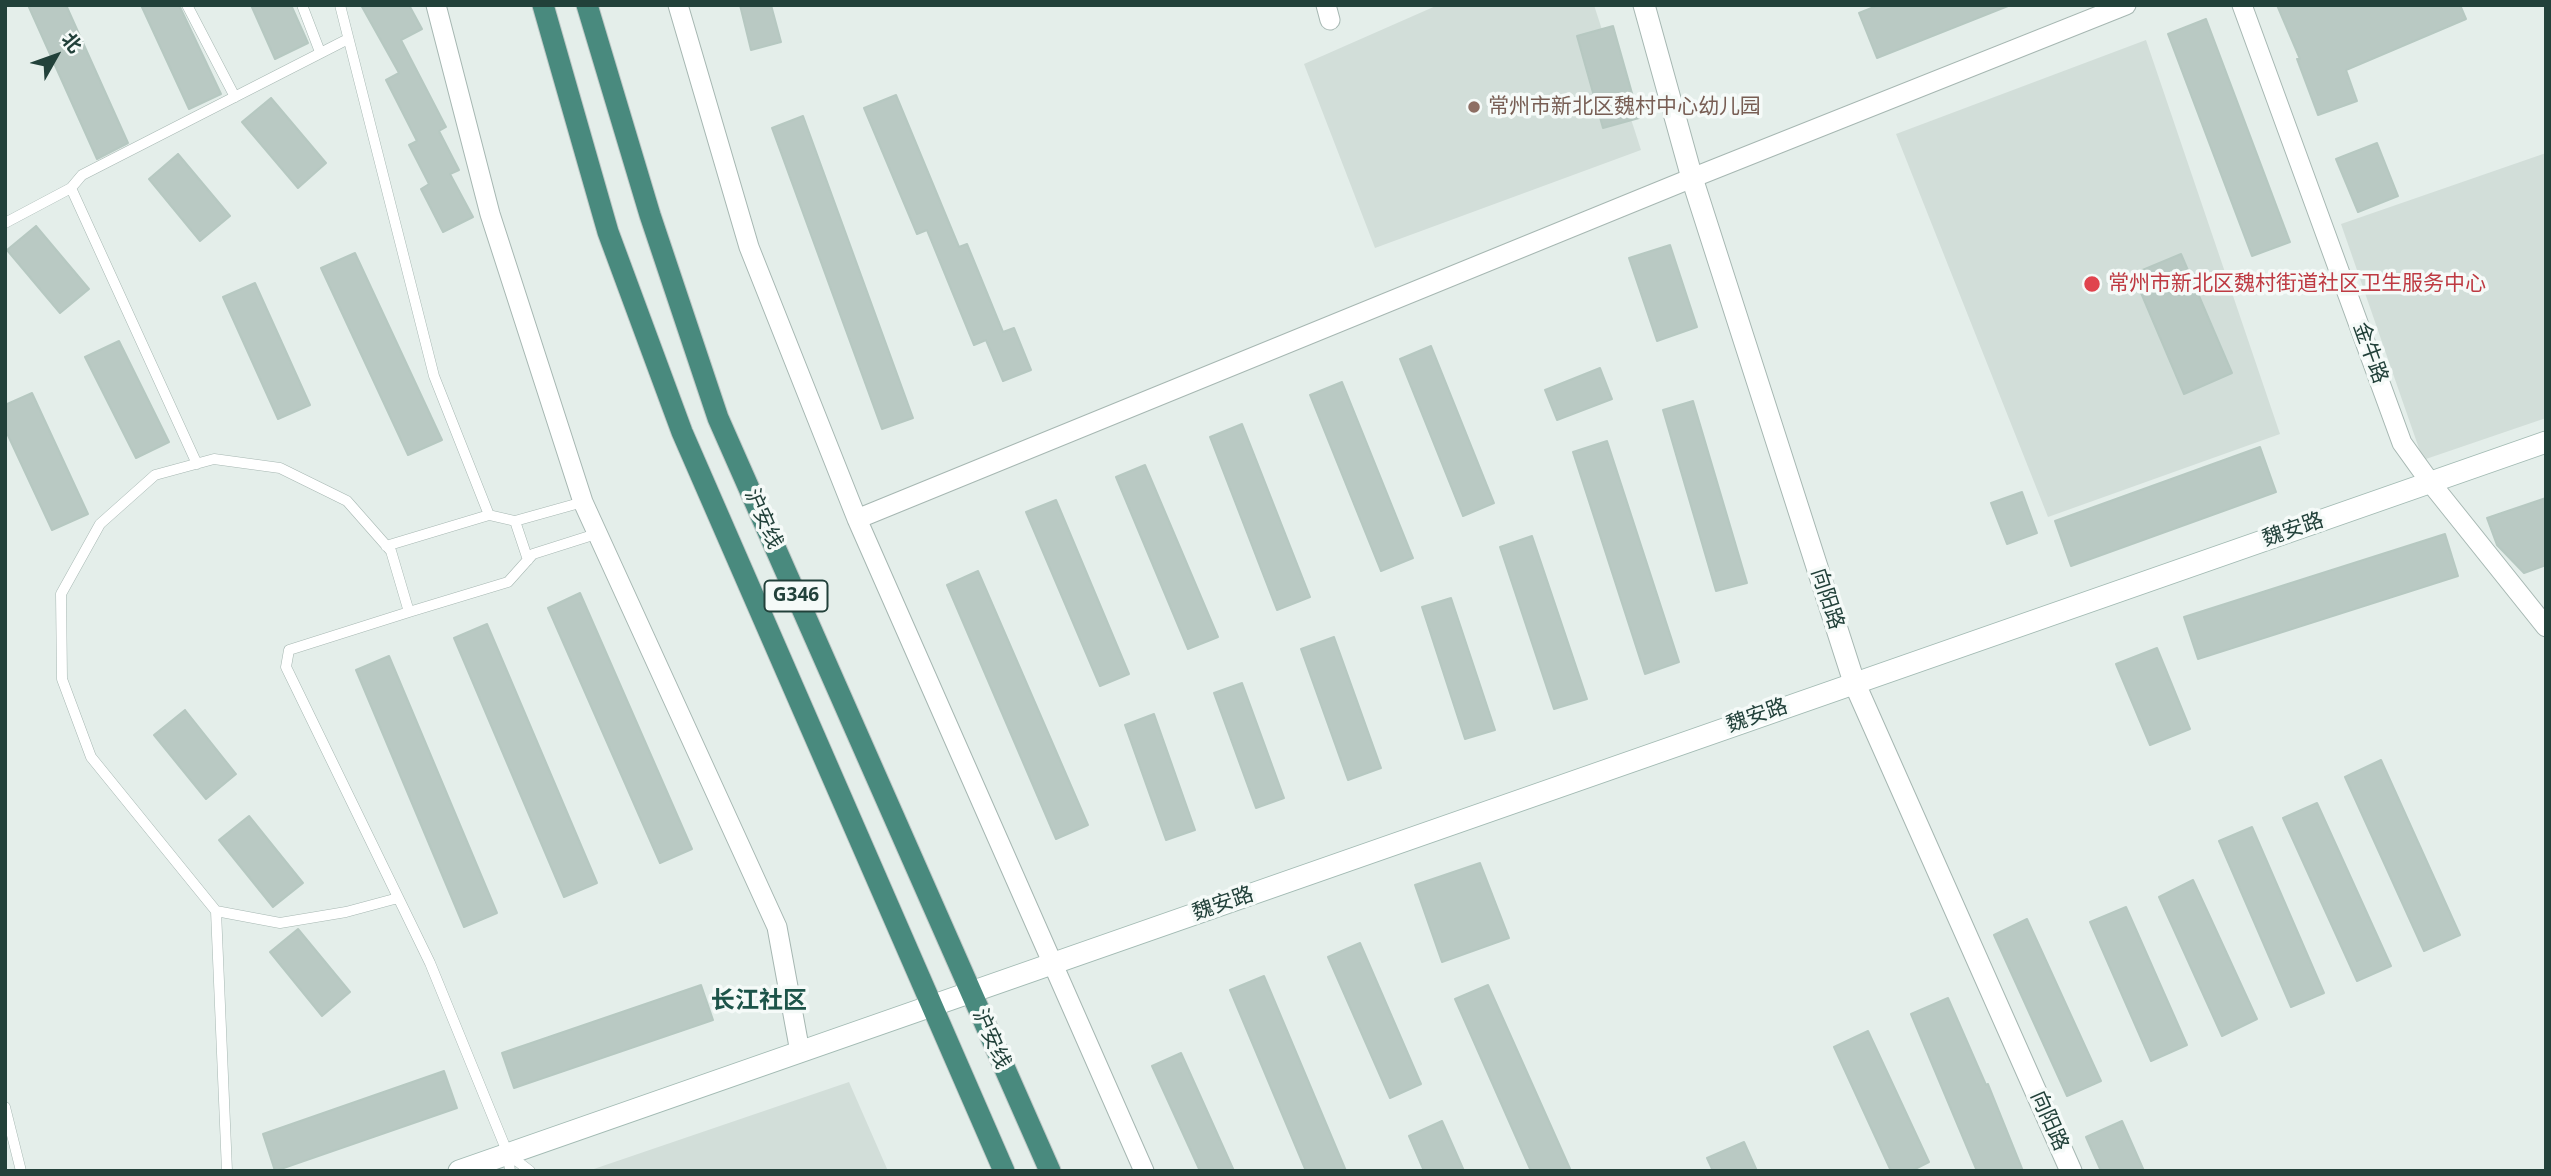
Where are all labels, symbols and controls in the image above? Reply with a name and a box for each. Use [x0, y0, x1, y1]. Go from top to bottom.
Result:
north arrow [21, 21, 91, 91]
text: 北 [56, 27, 88, 58]
place label: 常州市新北区魏村中心幼儿园 [1488, 94, 1761, 120]
marker: 常州市新北区魏村中心幼儿园 [1466, 99, 1482, 115]
place label: 常州市新北区魏村街道社区卫生服务中心 [2108, 271, 2486, 297]
marker: 常州市新北区魏村街道社区卫生服务中心 [2082, 274, 2102, 294]
street label: 金牛路 [2347, 319, 2393, 387]
street label: 沪安线 [739, 485, 787, 553]
street label: 魏安路 [2259, 508, 2327, 552]
street label: 向阳路 [1805, 565, 1849, 633]
road number: G346 [764, 580, 828, 611]
street label: 魏安路 [1723, 694, 1791, 738]
street label: 魏安路 [1189, 882, 1257, 926]
district label: 长江社区 [711, 987, 807, 1015]
street label: 沪安线 [967, 1005, 1015, 1073]
street label: 向阳路 [2025, 1087, 2073, 1155]

